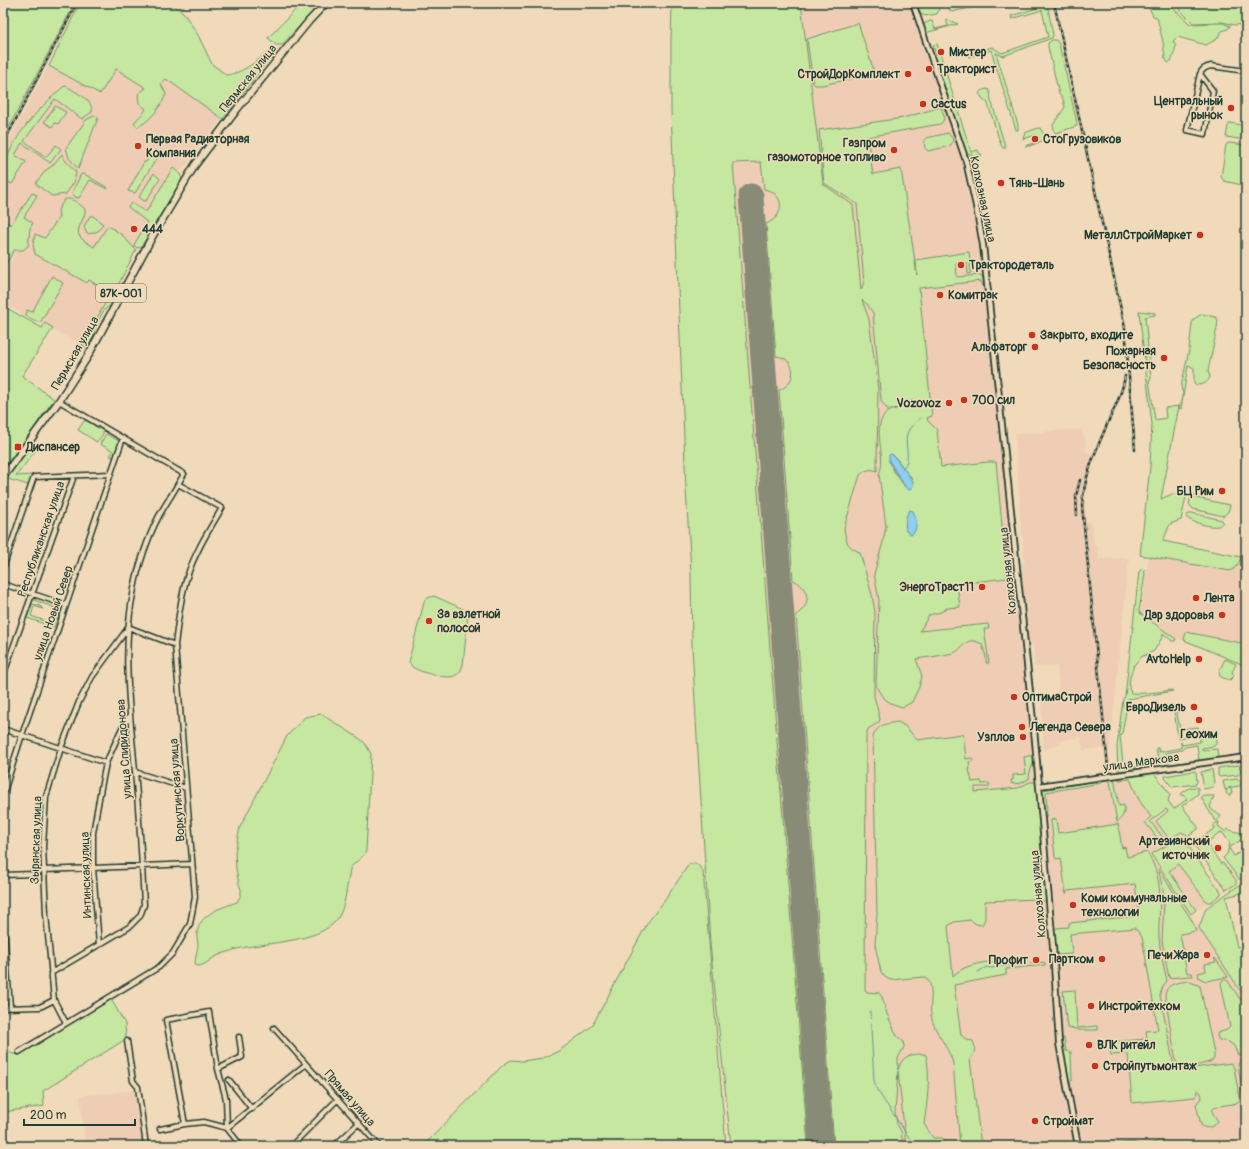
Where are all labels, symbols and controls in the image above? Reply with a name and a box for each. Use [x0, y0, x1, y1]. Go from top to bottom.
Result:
street label: Пермская улица [217, 41, 280, 115]
place label: Мистер [949, 45, 987, 60]
marker: Мистер [936, 47, 946, 57]
place label: Тракторист [936, 62, 997, 77]
marker: Тракторист [924, 64, 934, 74]
place label: СтройДорКомплект [798, 67, 901, 82]
marker: СтройДорКомплект [903, 69, 913, 79]
place label: Центральный рынок [1154, 94, 1224, 123]
place label: Cactus [931, 97, 967, 112]
marker: Cactus [918, 99, 928, 109]
marker: Центральный рынок [1226, 103, 1236, 113]
place label: Первая Радиаторная Компания [146, 132, 250, 161]
place label: СтоГрузовиков [1043, 132, 1122, 147]
marker: СтоГрузовиков [1030, 134, 1040, 144]
place label: Газпром газомоторное топливо [767, 136, 887, 165]
marker: Первая Радиаторная Компания [133, 141, 143, 151]
marker: Газпром газомоторное топливо [889, 145, 899, 155]
street label: Колхозная улица [966, 155, 999, 244]
place label: Тянь-Шань [1008, 176, 1065, 191]
marker: Тянь-Шань [996, 178, 1006, 188]
place label: 444 [141, 222, 163, 237]
marker: 444 [129, 224, 139, 234]
place label: МеталлСтройМаркет [1084, 228, 1193, 243]
marker: МеталлСтройМаркет [1195, 230, 1205, 240]
place label: Трактородеталь [968, 258, 1055, 273]
marker: Трактородеталь [956, 260, 966, 270]
road number: 87К-001 [96, 284, 146, 302]
place label: Комитрак [948, 288, 999, 303]
marker: Комитрак [935, 290, 945, 300]
street label: Пермская улица [48, 313, 103, 393]
place label: Закрыто, входите [1040, 328, 1134, 343]
marker: Закрыто, входите [1027, 330, 1037, 340]
place label: Альфаторг [971, 340, 1028, 355]
marker: Альфаторг [1030, 342, 1040, 352]
place label: Пожарная Безопасность [1083, 344, 1156, 373]
marker: Пожарная Безопасность [1159, 353, 1169, 363]
place label: 700 сил [972, 393, 1015, 408]
marker: 700 сил [959, 395, 969, 405]
place label: Vozovoz [897, 396, 942, 411]
marker: Vozovoz [944, 398, 954, 408]
place label: Диспансер [25, 440, 80, 455]
marker: Диспансер [13, 442, 23, 452]
street label: Республиканская улица [15, 479, 68, 599]
place label: БЦ Рим [1176, 484, 1214, 499]
marker: БЦ Рим [1217, 486, 1227, 496]
street label: Колхозная улица [996, 526, 1021, 615]
street label: улица Новый Север [30, 563, 77, 664]
place label: ЭнергоТраст11 [900, 580, 974, 595]
marker: ЭнергоТраст11 [977, 582, 987, 592]
place label: Лента [1203, 591, 1235, 606]
marker: Лента [1191, 593, 1201, 603]
place label: За взлетной полосой [437, 607, 501, 636]
place label: Дар здоровья [1143, 608, 1214, 623]
marker: Дар здоровья [1217, 610, 1227, 620]
marker: За взлетной полосой [424, 616, 434, 626]
place label: AvtoHelp [1146, 652, 1191, 667]
marker: AvtoHelp [1194, 654, 1204, 664]
place label: ОптимаСтрой [1022, 690, 1092, 705]
marker: ОптимаСтрой [1009, 692, 1019, 702]
street label: улица Спиридонова [114, 698, 136, 800]
place label: ЕвроДизель [1126, 700, 1186, 715]
marker: ЕвроДизель [1189, 702, 1199, 712]
marker: Геохим [1194, 715, 1204, 725]
place label: Легенда Севера [1029, 720, 1111, 735]
marker: Легенда Севера [1017, 722, 1027, 732]
place label: Геохим [1180, 727, 1218, 742]
place label: Узплов [977, 730, 1015, 745]
marker: Узплов [1018, 732, 1028, 742]
street label: Воркутинская улица [166, 737, 189, 842]
street label: улица Маркова [1101, 750, 1180, 775]
street label: Зырянская улица [27, 795, 46, 884]
street label: Интинская улица [77, 831, 96, 918]
place label: Артезианский источник [1139, 834, 1211, 863]
marker: Артезианский источник [1213, 843, 1223, 853]
street label: Колхозная улица [1027, 849, 1050, 938]
place label: Коми коммунальные технологии [1081, 891, 1188, 920]
marker: Коми коммунальные технологии [1068, 900, 1078, 910]
place label: Печи Жара [1148, 948, 1199, 963]
marker: Печи Жара [1202, 950, 1212, 960]
place label: Партком [1049, 952, 1094, 967]
place label: Профит [989, 953, 1029, 968]
marker: Партком [1097, 954, 1107, 964]
marker: Профит [1031, 955, 1041, 965]
place label: Инстройтехком [1099, 999, 1180, 1014]
marker: Инстройтехком [1086, 1001, 1096, 1011]
place label: ВЛК ритейл [1097, 1038, 1156, 1053]
marker: ВЛК ритейл [1084, 1040, 1094, 1050]
place label: Стройпутьмонтаж [1103, 1059, 1197, 1074]
marker: Стройпутьмонтаж [1090, 1061, 1100, 1071]
street label: Прямая улица [321, 1067, 379, 1130]
scale bar [24, 1101, 135, 1127]
text: 200 m [30, 1108, 67, 1123]
place label: Строймат [1043, 1114, 1095, 1129]
marker: Строймат [1030, 1116, 1040, 1126]

